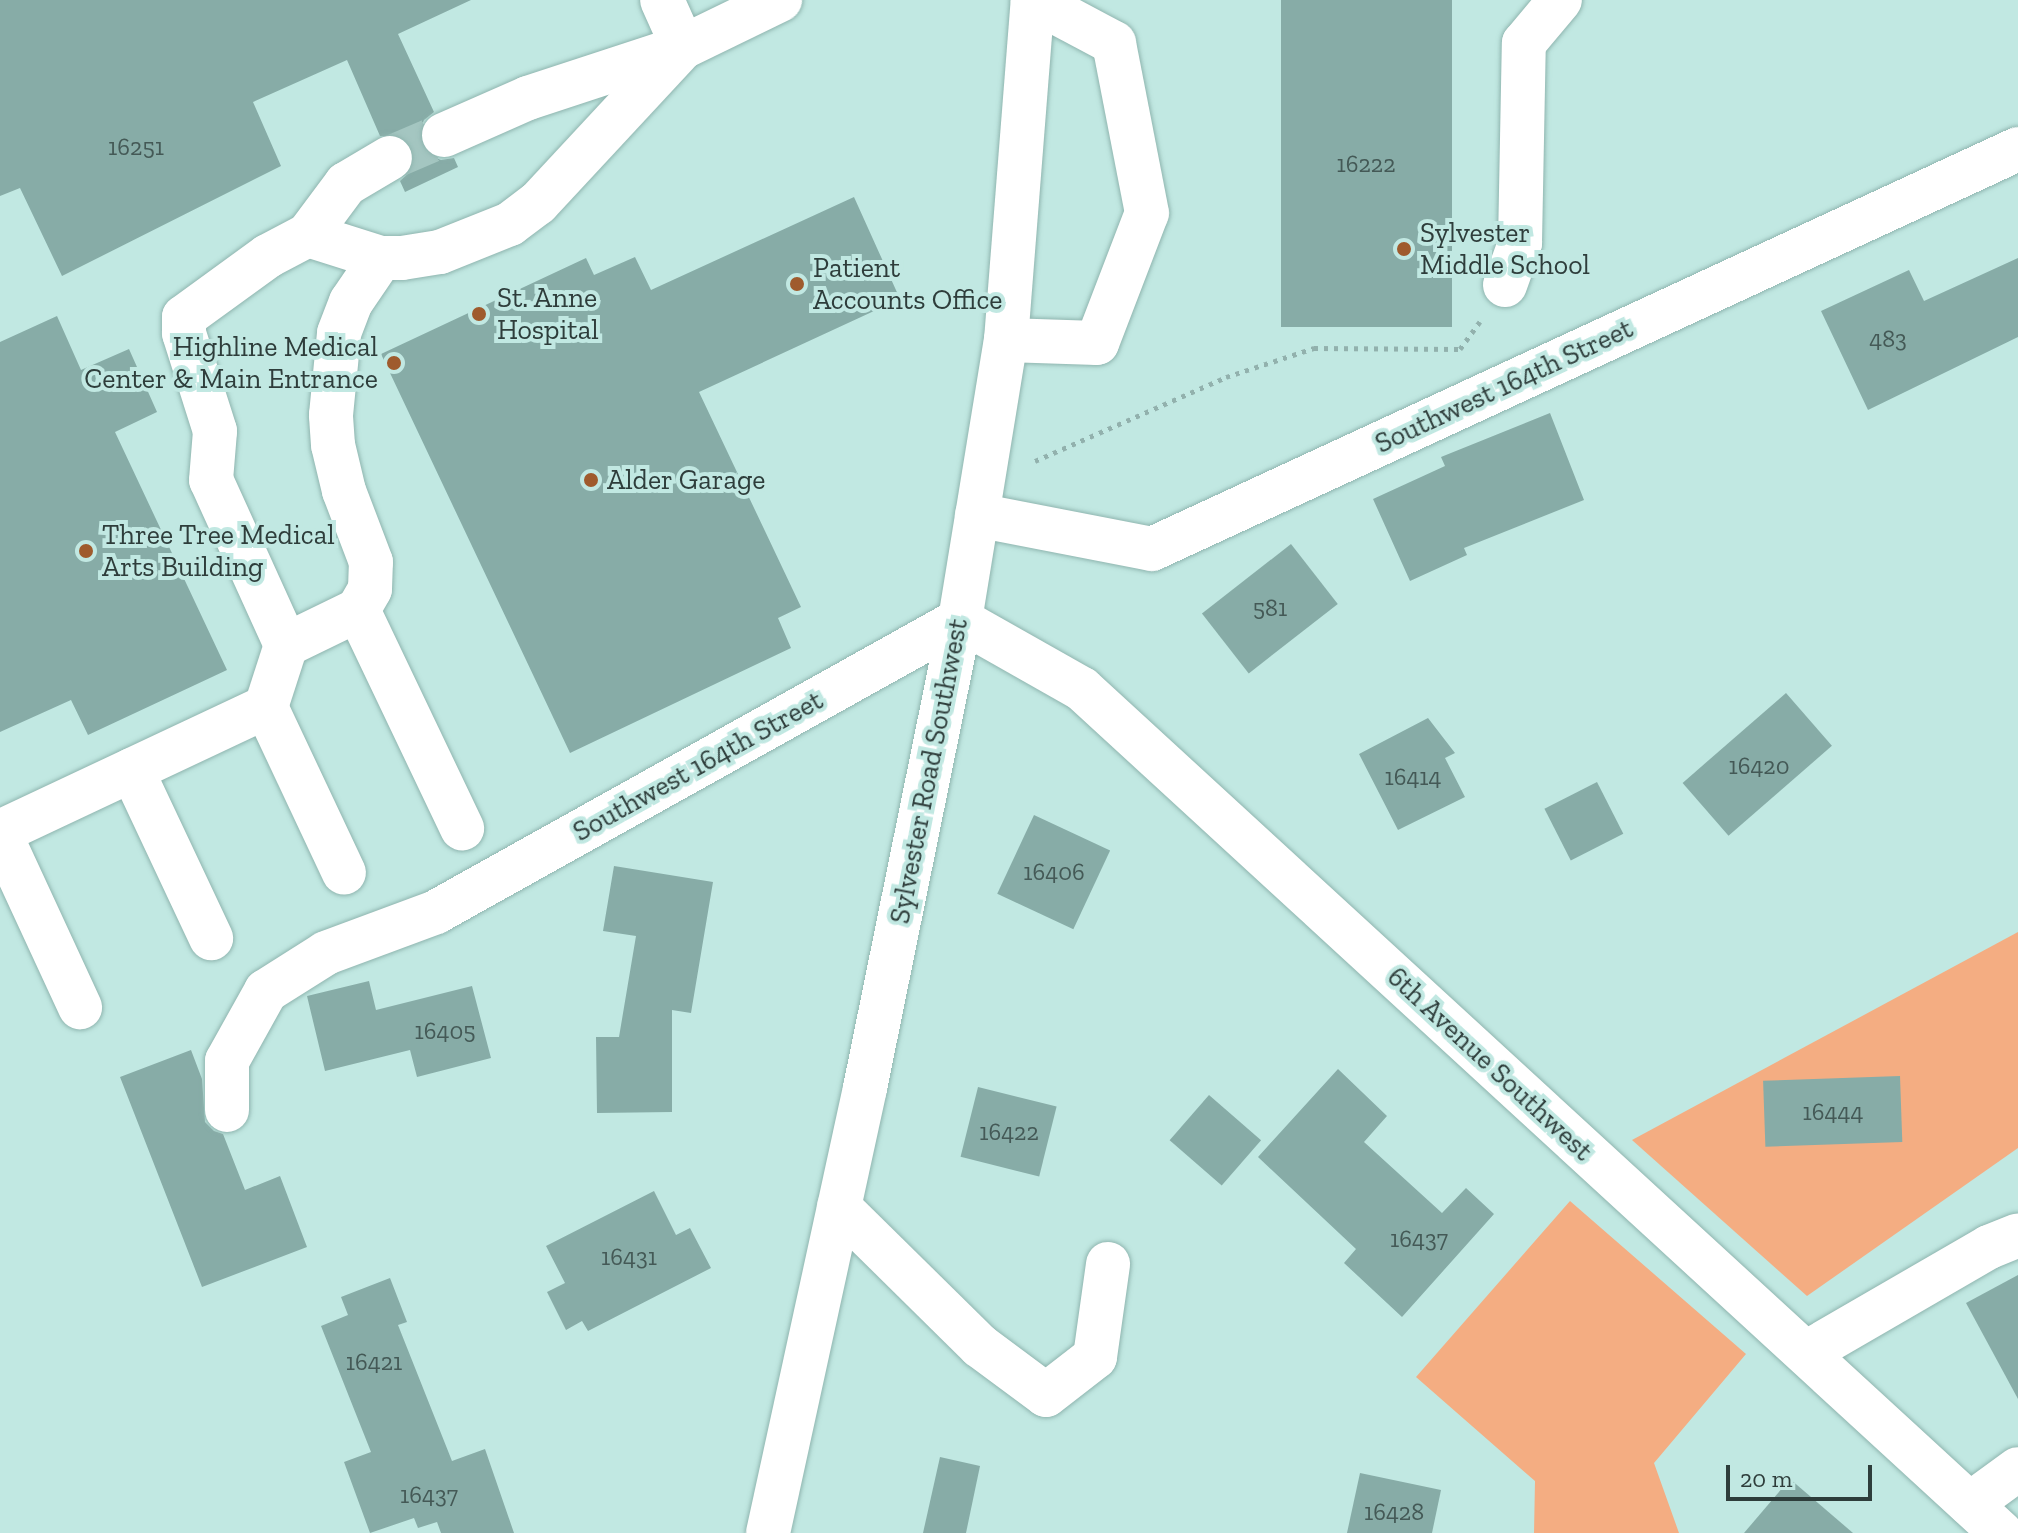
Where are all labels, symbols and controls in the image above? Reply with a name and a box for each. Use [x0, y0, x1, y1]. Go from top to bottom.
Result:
house number: 16251 [108, 133, 164, 161]
house number: 16222 [1336, 150, 1396, 178]
place label: Sylvester Middle School [1420, 216, 1590, 282]
marker: Sylvester Middle School [1395, 240, 1413, 258]
place label: Patient Accounts Office [813, 251, 1003, 317]
marker: Patient Accounts Office [788, 275, 806, 293]
place label: St. Anne Hospital [497, 281, 599, 347]
marker: St. Anne Hospital [468, 303, 490, 325]
street label: Southwest 164th Street [1370, 311, 1638, 461]
house number: 483 [1869, 325, 1907, 353]
place label: Highline Medical Center & Main Entrance [84, 330, 378, 396]
marker: Highline Medical Center & Main Entrance [385, 354, 403, 372]
place label: Alder Garage [607, 463, 766, 497]
marker: Alder Garage [582, 471, 600, 489]
place label: Three Tree Medical Arts Building [102, 518, 335, 584]
marker: Three Tree Medical Arts Building [77, 542, 95, 560]
house number: 581 [1253, 594, 1287, 622]
street label: Sylvester Road Southwest [883, 615, 975, 927]
street label: Southwest 164th Street [567, 683, 829, 849]
house number: 16420 [1728, 752, 1790, 780]
house number: 16414 [1384, 763, 1442, 791]
house number: 16406 [1023, 858, 1085, 886]
street label: 6th Avenue Southwest [1380, 960, 1600, 1168]
house number: 16405 [414, 1017, 476, 1045]
house number: 16444 [1803, 1098, 1863, 1126]
house number: 16422 [979, 1118, 1039, 1146]
house number: 16437 [1390, 1225, 1448, 1253]
house number: 16431 [601, 1243, 657, 1271]
house number: 16421 [346, 1348, 402, 1376]
scale bar [1730, 1449, 1876, 1499]
text: 20 m [1740, 1464, 1792, 1493]
house number: 16437 [400, 1481, 458, 1509]
house number: 16428 [1364, 1498, 1424, 1526]

